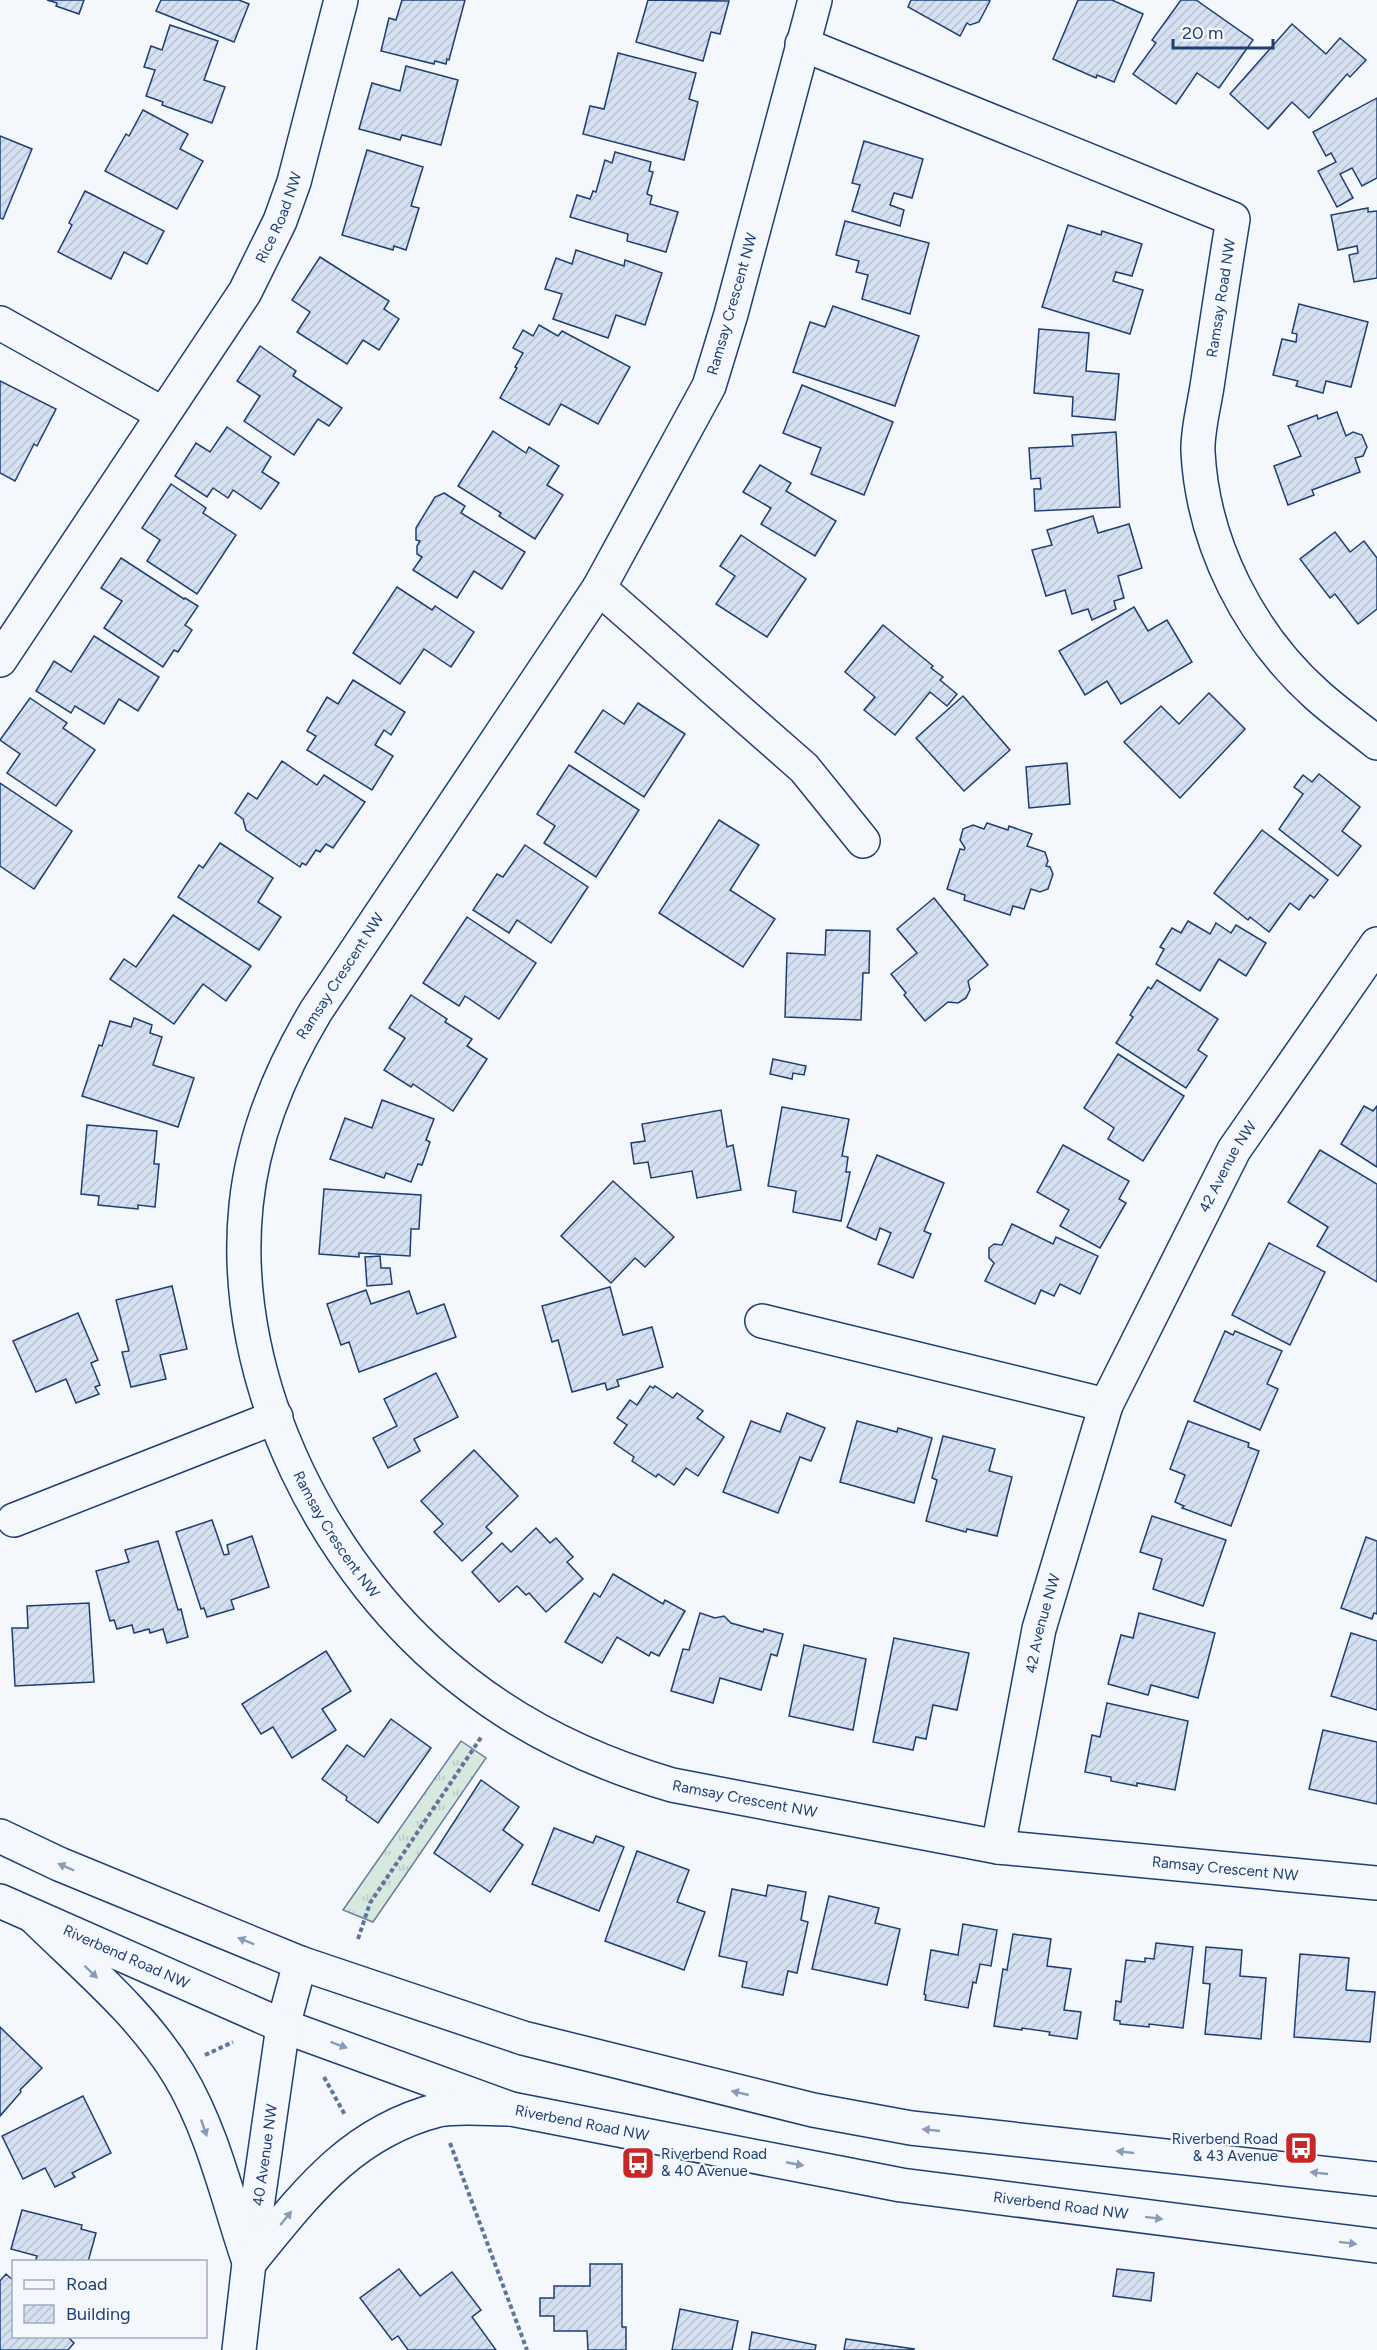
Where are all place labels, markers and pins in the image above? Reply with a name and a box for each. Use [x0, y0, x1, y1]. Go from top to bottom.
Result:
place label: Riverbend Road & 43 Avenue [1172, 2130, 1278, 2165]
bus stop icon: Riverbend Road & 43 Avenue [1283, 2130, 1319, 2166]
bus stop icon: Riverbend Road & 40 Avenue [620, 2145, 656, 2181]
place label: Riverbend Road & 40 Avenue [661, 2145, 767, 2180]

